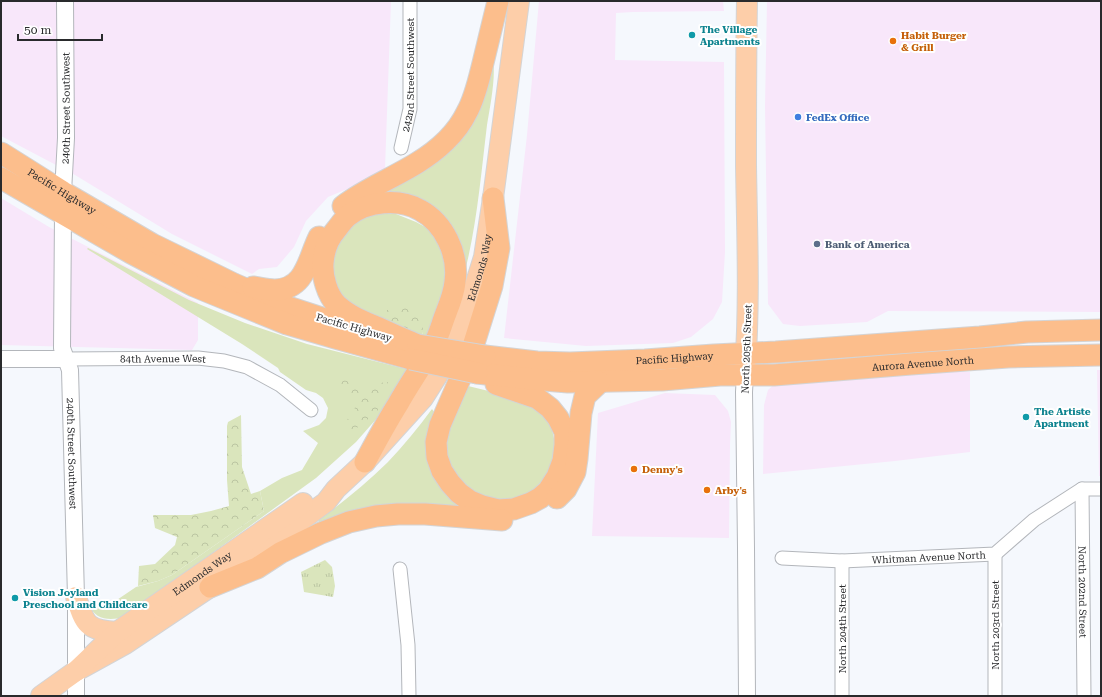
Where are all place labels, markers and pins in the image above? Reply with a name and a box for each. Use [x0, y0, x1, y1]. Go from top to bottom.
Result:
place label: The Village Apartments [700, 24, 760, 47]
marker: The Village Apartments [687, 30, 697, 40]
place label: Habit Burger & Grill [901, 30, 967, 53]
marker: Habit Burger & Grill [888, 36, 898, 46]
marker: FedEx Office [793, 112, 803, 122]
place label: FedEx Office [806, 112, 869, 123]
marker: Bank of America [812, 239, 822, 249]
place label: Bank of America [825, 239, 910, 250]
place label: The Artiste Apartment [1034, 406, 1091, 429]
marker: The Artiste Apartment [1021, 412, 1031, 422]
marker: Denny's [629, 464, 639, 474]
place label: Denny's [642, 464, 683, 475]
marker: Arby's [702, 485, 712, 495]
place label: Arby's [715, 485, 747, 496]
place label: Vision Joyland Preschool and Childcare [23, 587, 148, 610]
marker: Vision Joyland Preschool and Childcare [10, 593, 20, 603]

